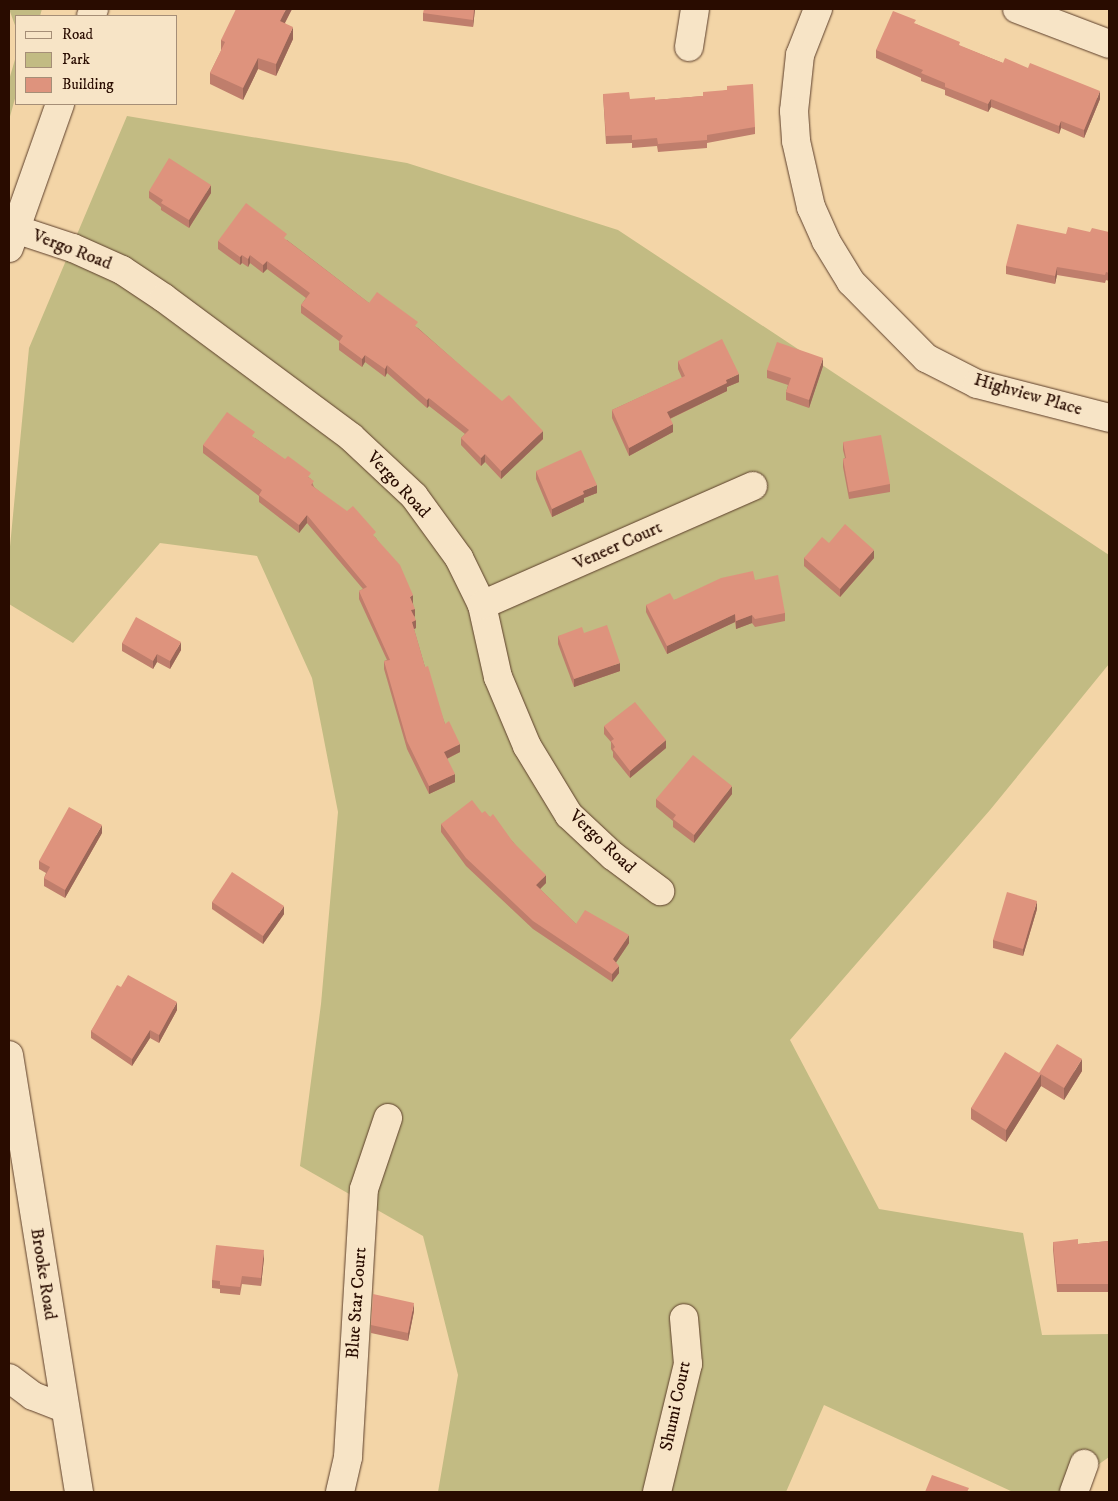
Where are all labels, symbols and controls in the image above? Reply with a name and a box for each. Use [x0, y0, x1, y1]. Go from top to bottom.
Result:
legend [15, 15, 178, 105]
text: Road [62, 25, 93, 44]
text: Park [62, 50, 90, 69]
text: Building [62, 75, 114, 94]
street label: Vergo Road [29, 225, 115, 275]
street label: Highview Place [971, 369, 1085, 421]
street label: Vergo Road [362, 447, 434, 523]
street label: Veneer Court [570, 517, 666, 575]
street label: Vergo Road [564, 806, 640, 878]
street label: Brooke Road [25, 1226, 61, 1322]
street label: Blue Star Court [342, 1246, 372, 1360]
street label: Shumi Court [656, 1359, 696, 1453]

